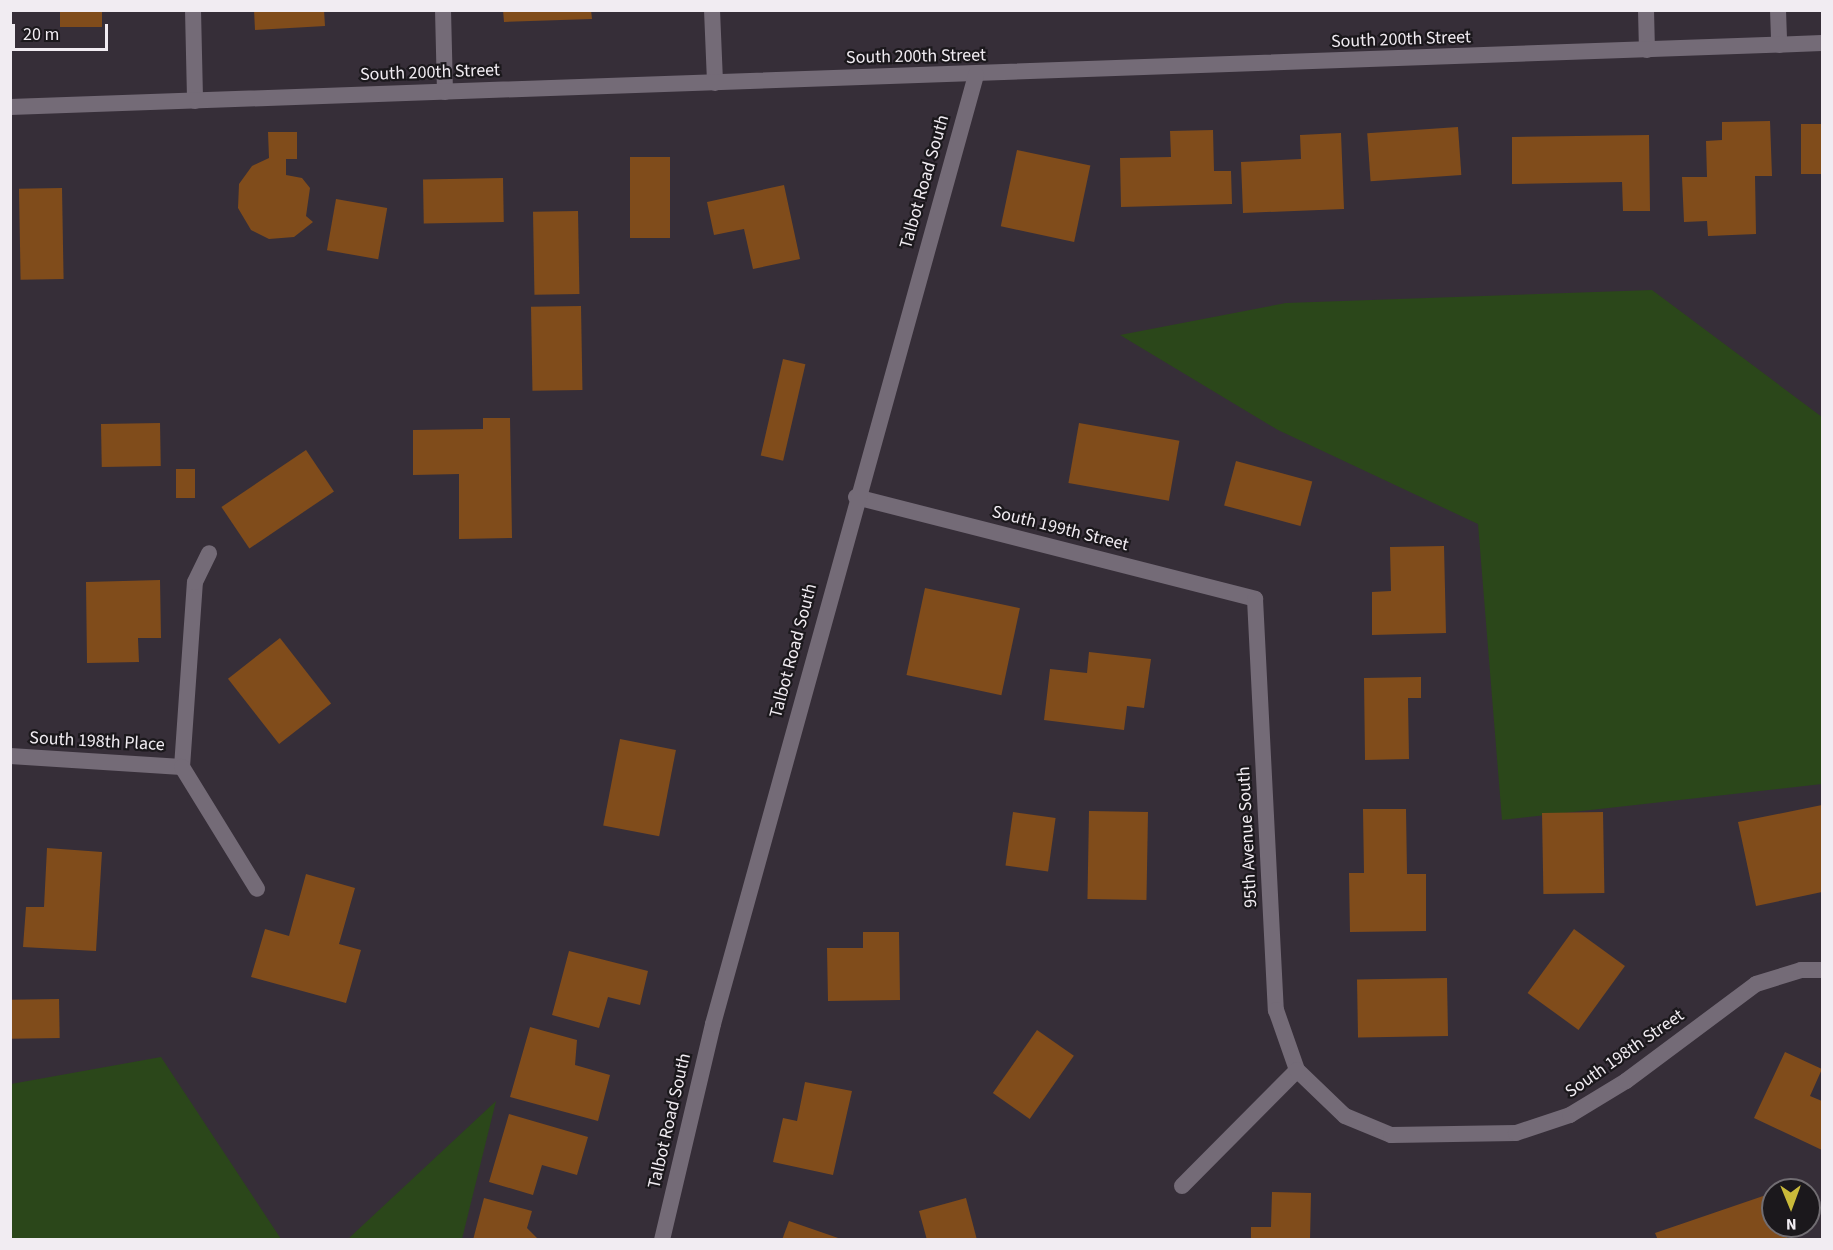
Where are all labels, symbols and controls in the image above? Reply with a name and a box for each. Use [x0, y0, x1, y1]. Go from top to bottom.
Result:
scale bar [15, 12, 111, 50]
text: 20 m [23, 22, 59, 47]
street label: South 200th Street [1331, 27, 1471, 53]
street label: South 200th Street [846, 45, 986, 69]
street label: South 200th Street [360, 60, 500, 86]
street label: Talbot Road South [896, 113, 954, 251]
street label: South 199th Street [989, 502, 1131, 556]
street label: Talbot Road South [766, 581, 822, 721]
street label: South 198th Place [29, 728, 165, 756]
street label: 95th Avenue South [1234, 766, 1262, 908]
street label: South 198th Street [1561, 1005, 1689, 1103]
street label: Talbot Road South [644, 1051, 696, 1191]
north arrow [1761, 1178, 1821, 1238]
text: N [1786, 1213, 1797, 1235]

